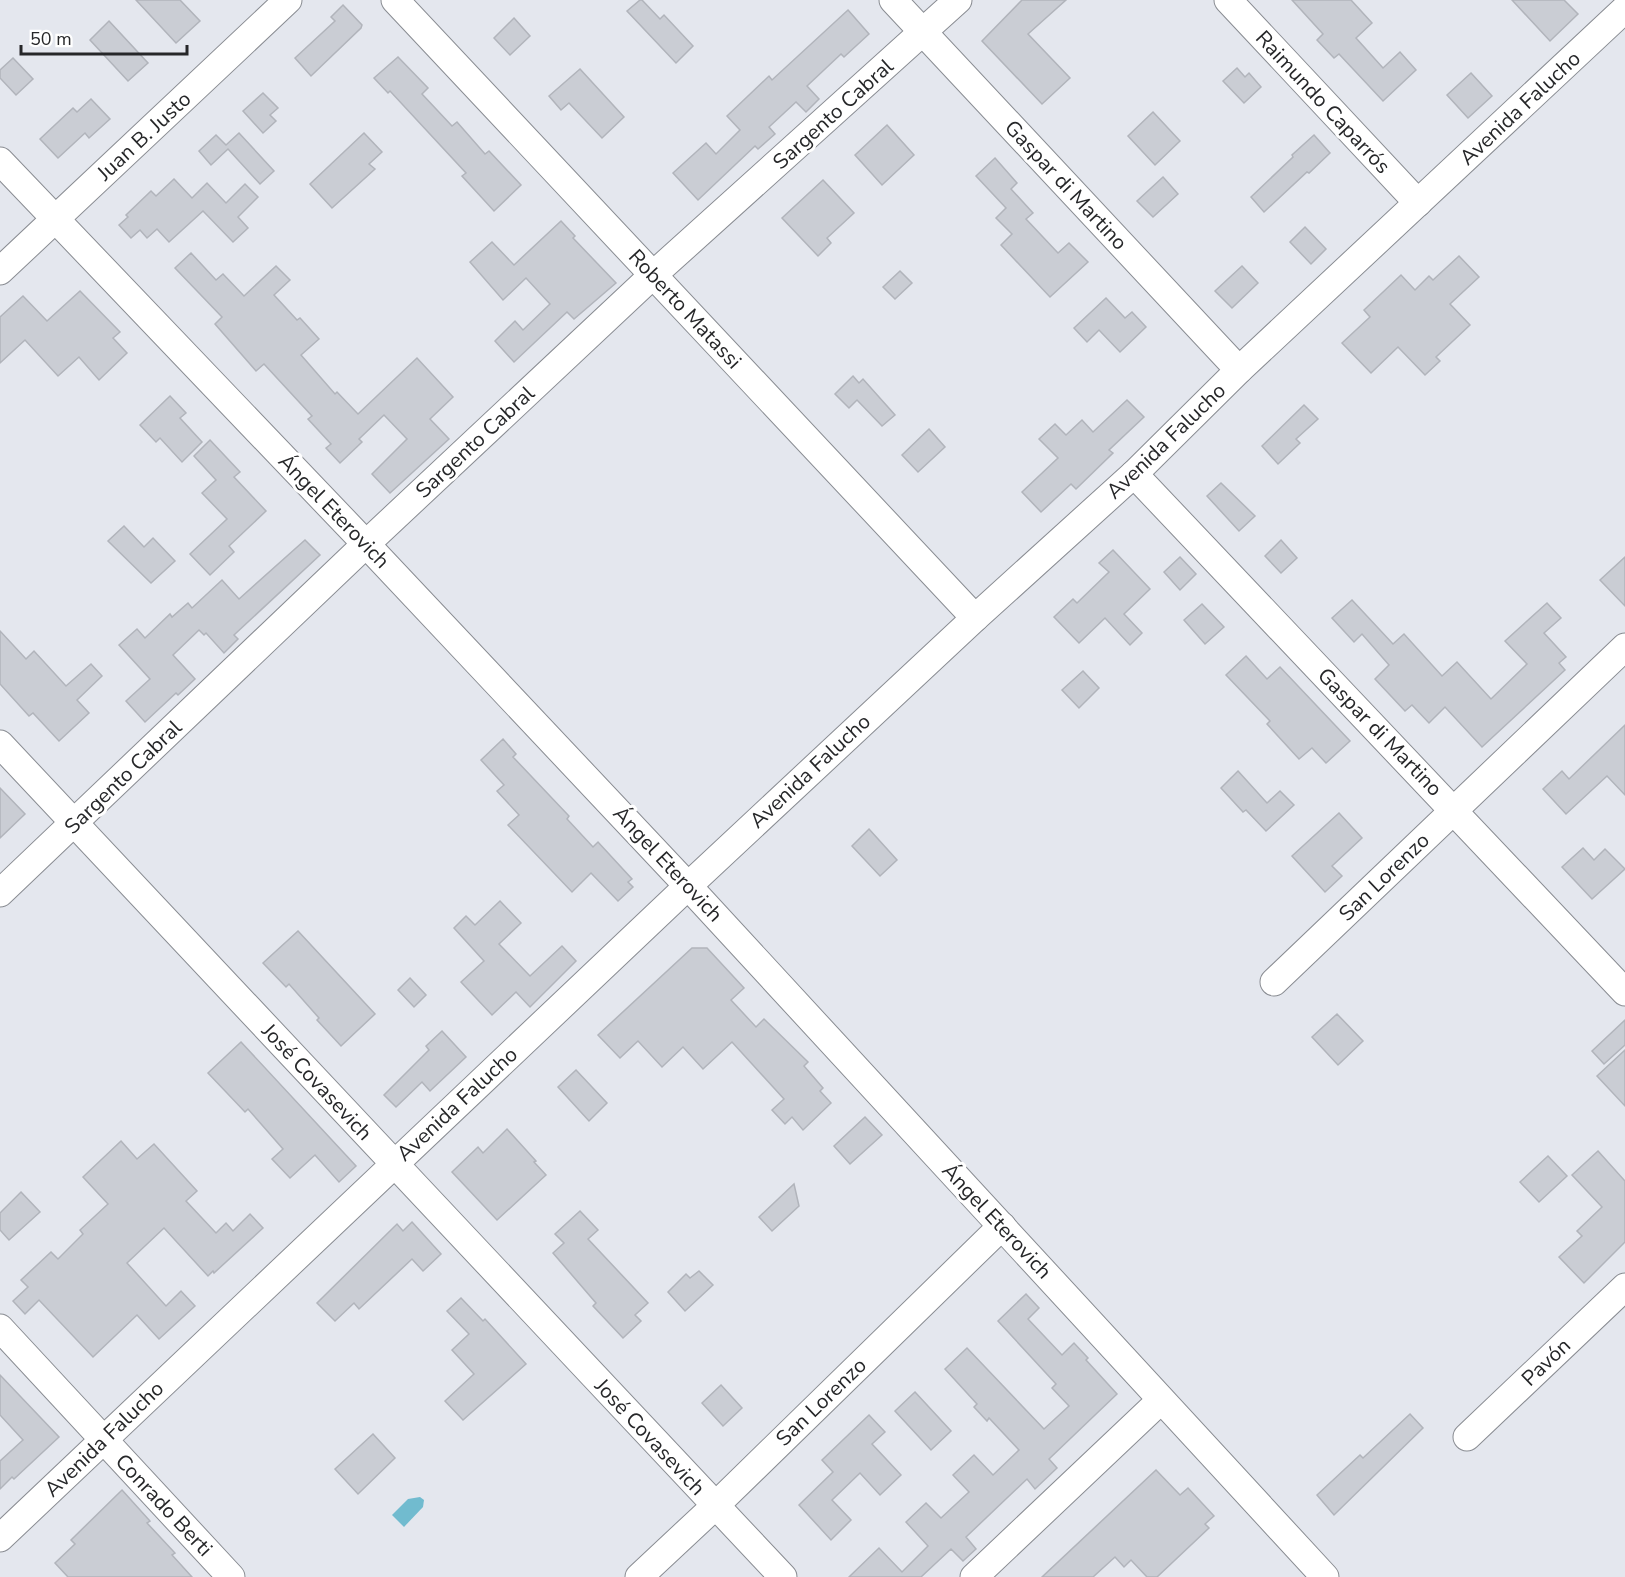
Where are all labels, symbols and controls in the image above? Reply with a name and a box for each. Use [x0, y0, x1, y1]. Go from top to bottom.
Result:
scale bar [21, 18, 188, 56]
street label: Raimundo Caparrós [1249, 24, 1397, 180]
text: 50 m [30, 27, 72, 51]
street label: Avenida Falucho [1454, 45, 1586, 171]
street label: Sargento Cabral [767, 52, 900, 176]
street label: Juan B. Justo [90, 85, 197, 187]
street label: Gaspar di Martino [998, 114, 1134, 256]
street label: Roberto Matassi [622, 243, 748, 375]
street label: Avenida Falucho [1100, 377, 1232, 505]
street label: Sargento Cabral [409, 379, 541, 504]
street label: Ángel Eterovich [272, 448, 396, 574]
street label: Gaspar di Martino [1311, 662, 1449, 802]
street label: Avenida Falucho [744, 708, 876, 834]
street label: Sargento Cabral [58, 713, 188, 840]
street label: Ángel Eterovich [607, 800, 729, 928]
street label: San Lorenzo [1333, 827, 1435, 927]
street label: José Covasevich [255, 1017, 378, 1147]
street label: Avenida Falucho [391, 1041, 523, 1167]
street label: Ángel Eterovich [936, 1157, 1058, 1285]
street label: Pavón [1515, 1332, 1577, 1392]
street label: San Lorenzo [770, 1352, 872, 1452]
street label: José Covasevich [588, 1372, 711, 1502]
street label: Avenida Falucho [38, 1375, 170, 1503]
street label: Conrado Berti [109, 1448, 219, 1562]

